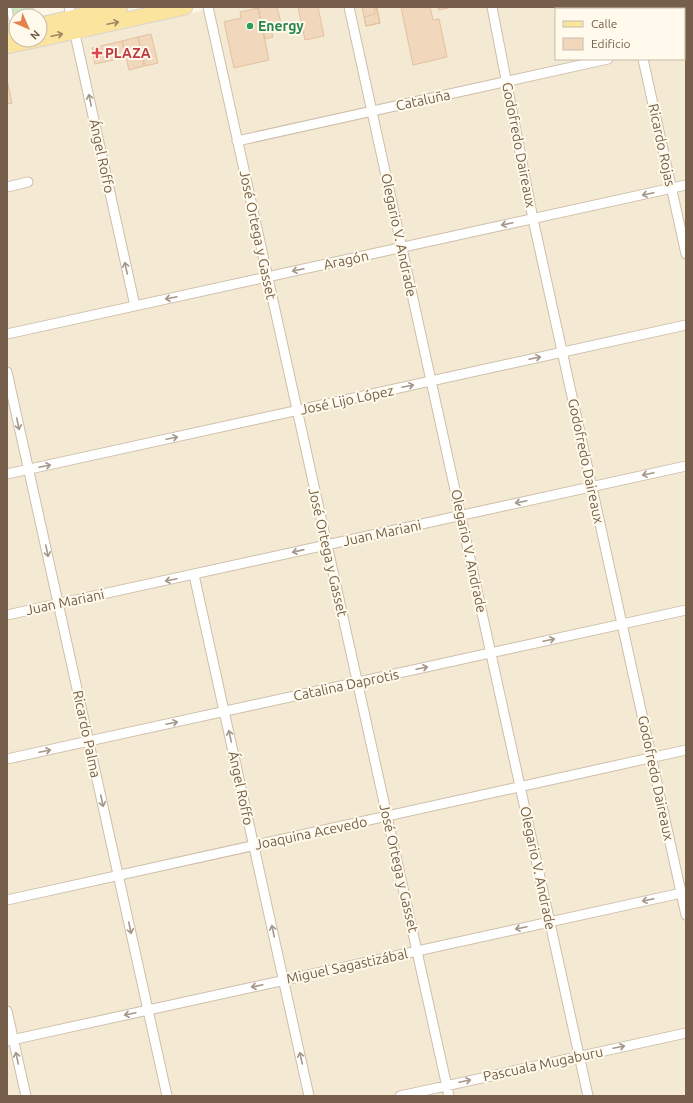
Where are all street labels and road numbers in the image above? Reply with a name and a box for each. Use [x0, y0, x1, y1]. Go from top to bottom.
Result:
street label: Godofredo Daireaux [499, 81, 539, 209]
street label: Cataluña [394, 86, 452, 114]
street label: Ricardo Rojas [645, 102, 679, 188]
street label: Ángel Roffo [86, 117, 119, 195]
street label: José Ortega y Gasset [236, 169, 280, 302]
street label: Olegario V. Andrade [378, 172, 420, 298]
street label: Aragón [322, 247, 370, 273]
street label: José Lijo López [299, 382, 395, 418]
street label: Godofredo Daireaux [565, 397, 607, 525]
street label: José Ortega y Gasset [305, 486, 351, 618]
street label: Olegario V. Andrade [448, 488, 490, 614]
street label: Juan Mariani [341, 517, 423, 549]
street label: Juan Mariani [24, 586, 106, 618]
street label: Catalina Daprotis [292, 666, 400, 704]
street label: Ricardo Palma [70, 689, 104, 779]
street label: Godofredo Daireaux [635, 714, 677, 842]
street label: Ángel Roffo [225, 749, 258, 827]
street label: José Ortega y Gasset [376, 802, 422, 934]
street label: Olegario V. Andrade [517, 805, 559, 931]
street label: Joaquina Acevedo [253, 813, 369, 853]
street label: Miguel Sagastizábal [285, 945, 409, 987]
street label: Pascuala Mugaburu [482, 1043, 604, 1085]

